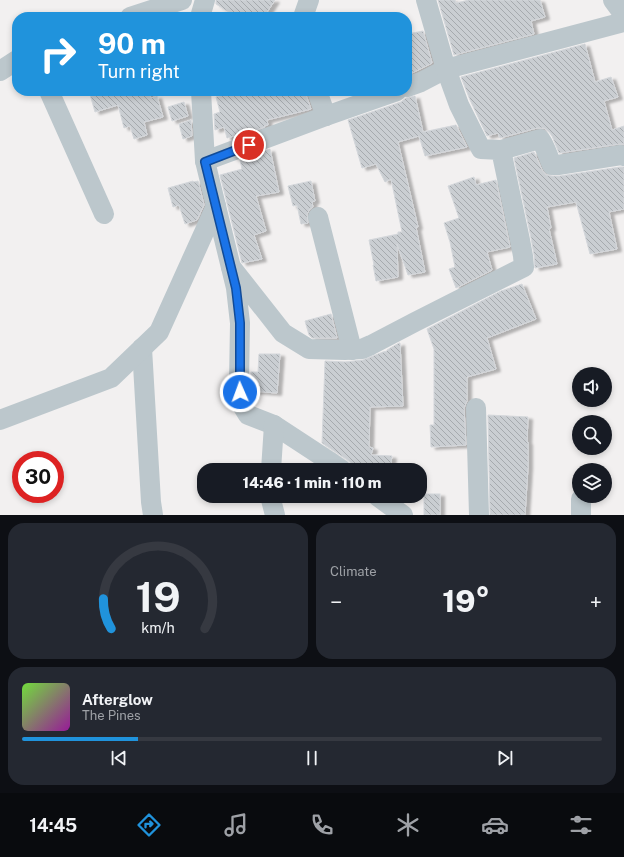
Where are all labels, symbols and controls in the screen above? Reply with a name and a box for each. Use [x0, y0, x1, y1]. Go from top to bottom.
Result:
text: 90 m [98, 27, 166, 60]
icon: right [32, 28, 84, 80]
text: Turn right [98, 61, 180, 82]
pin [232, 128, 266, 162]
icon: arrive [238, 134, 260, 156]
map controls [572, 367, 612, 503]
button: sound [572, 367, 612, 407]
position arrow [219, 371, 261, 413]
button: search [572, 415, 612, 455]
speed limit sign: 30 [12, 451, 64, 503]
button: layers [572, 463, 612, 503]
text: 14:46 · 1 min · 110 m [243, 474, 381, 491]
text: Climate [330, 564, 377, 579]
text: 19 [135, 572, 181, 621]
text: 19° [442, 583, 490, 619]
text: − [330, 589, 342, 615]
text: + [590, 589, 602, 615]
text: km/h [141, 619, 175, 636]
text: Afterglow [82, 691, 153, 708]
text: The Pines [82, 708, 141, 723]
icon: previous [108, 747, 130, 769]
icon: pause [301, 747, 323, 769]
icon: next [494, 747, 516, 769]
icon: directions [135, 811, 163, 839]
icon: music [222, 811, 250, 839]
icon: phone [308, 811, 336, 839]
icon: climate [394, 811, 422, 839]
icon: car [481, 811, 509, 839]
icon: filters [567, 811, 595, 839]
text: 14:45 [29, 815, 77, 836]

